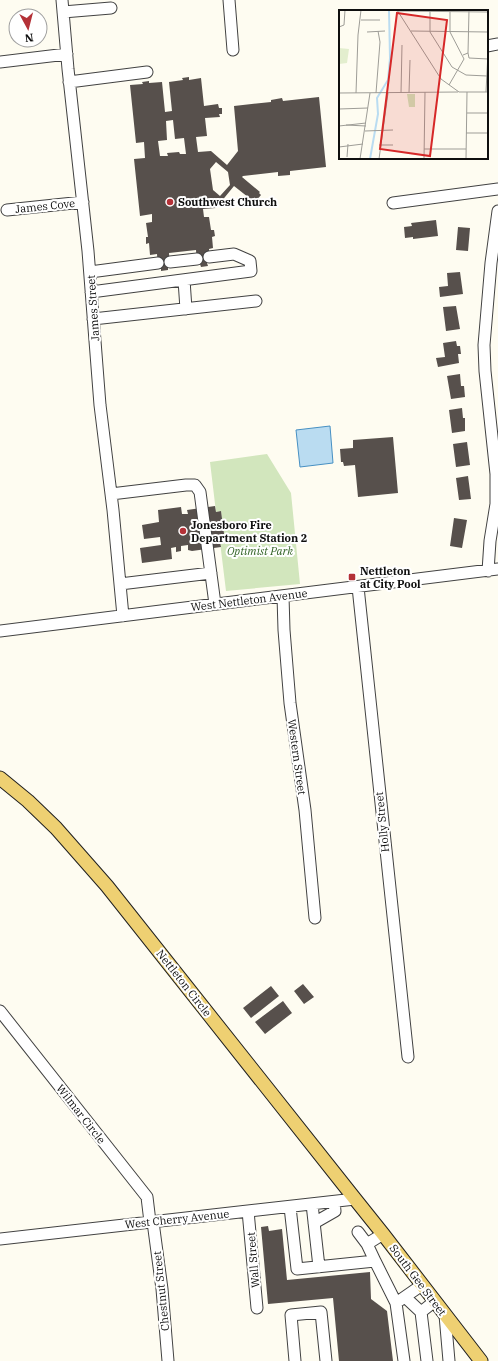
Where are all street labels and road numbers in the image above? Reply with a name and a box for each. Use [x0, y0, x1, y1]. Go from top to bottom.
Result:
street label: James Cove [14, 196, 76, 216]
street label: James Street [84, 274, 102, 342]
street label: West Nettleton Avenue [190, 586, 308, 614]
street label: Western Street [285, 718, 309, 796]
street label: Holly Street [372, 791, 392, 853]
street label: Nettleton Circle [153, 947, 215, 1019]
street label: Wilmar Circle [53, 1082, 109, 1147]
street label: West Cherry Avenue [124, 1207, 230, 1231]
street label: Wall Street [244, 1231, 262, 1289]
street label: South Gee Street [387, 1241, 450, 1319]
street label: Chestnut Street [150, 1250, 172, 1332]

